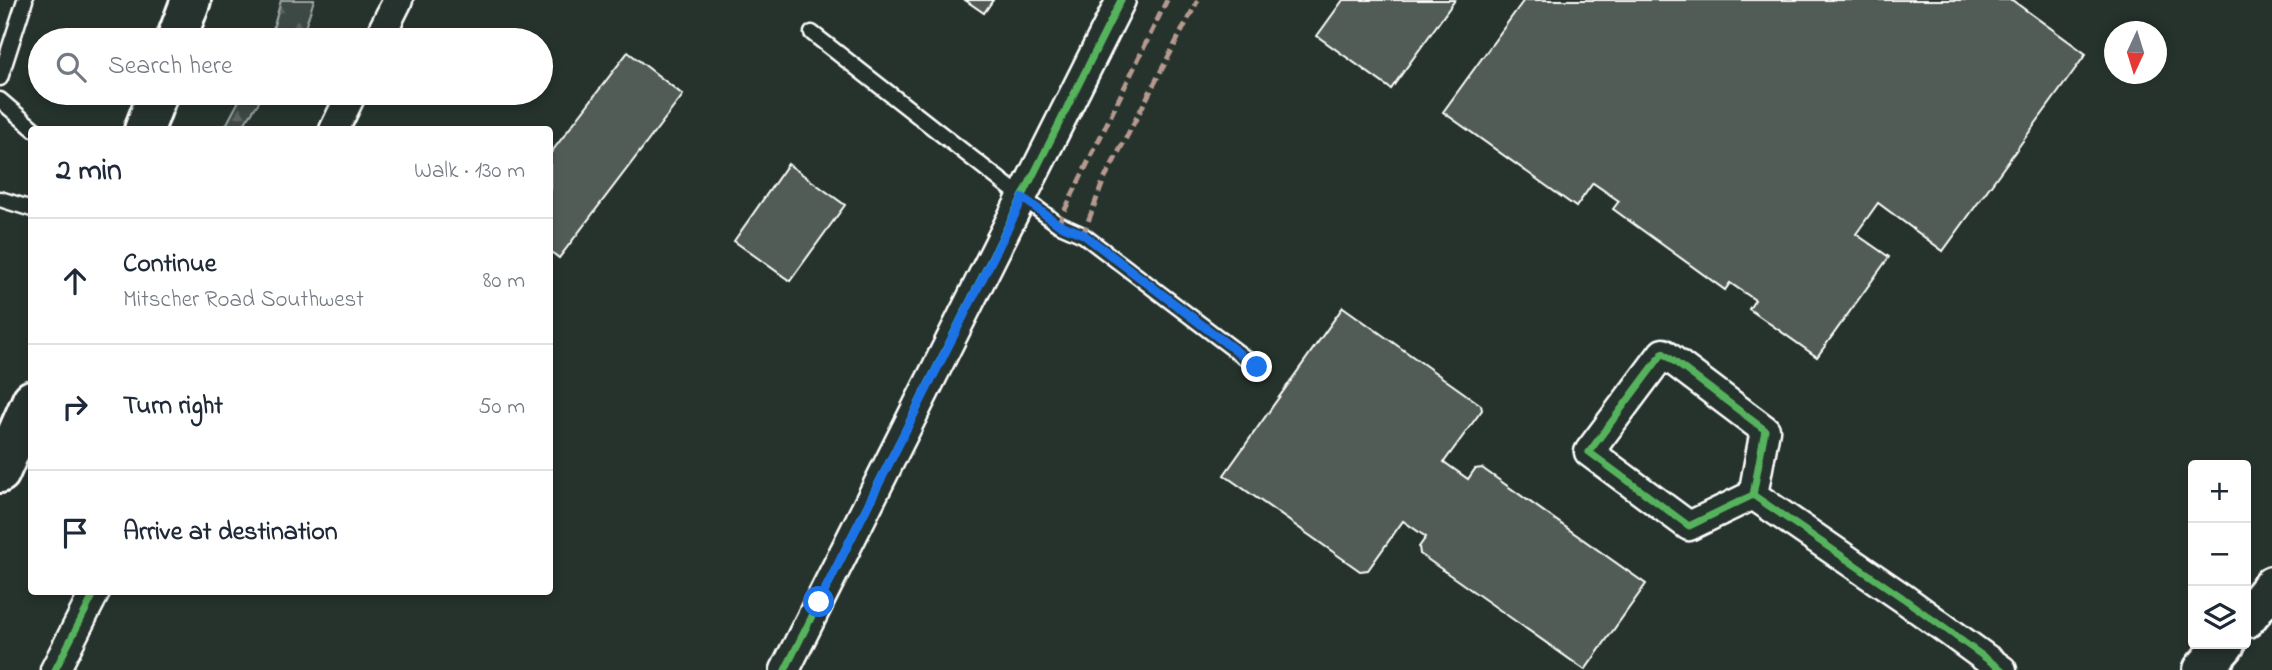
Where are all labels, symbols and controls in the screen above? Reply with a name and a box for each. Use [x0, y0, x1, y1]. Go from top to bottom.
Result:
north arrow [2104, 21, 2167, 84]
search box [28, 28, 553, 105]
icon: search [52, 48, 90, 86]
text: Search here [108, 48, 233, 86]
text: 2 min [56, 150, 122, 194]
text: Walk · 130 m [414, 155, 525, 188]
text: Continue [123, 246, 216, 284]
icon: ahead [56, 262, 94, 300]
text: 80 m [483, 265, 525, 298]
text: Mitscher Road Southwest [123, 284, 364, 317]
route end [1241, 351, 1272, 382]
icon: right [56, 388, 94, 426]
text: Turn right [123, 388, 223, 426]
text: 50 m [478, 391, 525, 424]
map controls [2188, 460, 2251, 649]
button: + [2188, 460, 2251, 523]
icon: arrive [56, 514, 94, 552]
text: Arrive at destination [123, 514, 338, 552]
button: − [2188, 523, 2251, 586]
route start [803, 586, 834, 617]
button: layers [2188, 586, 2251, 649]

